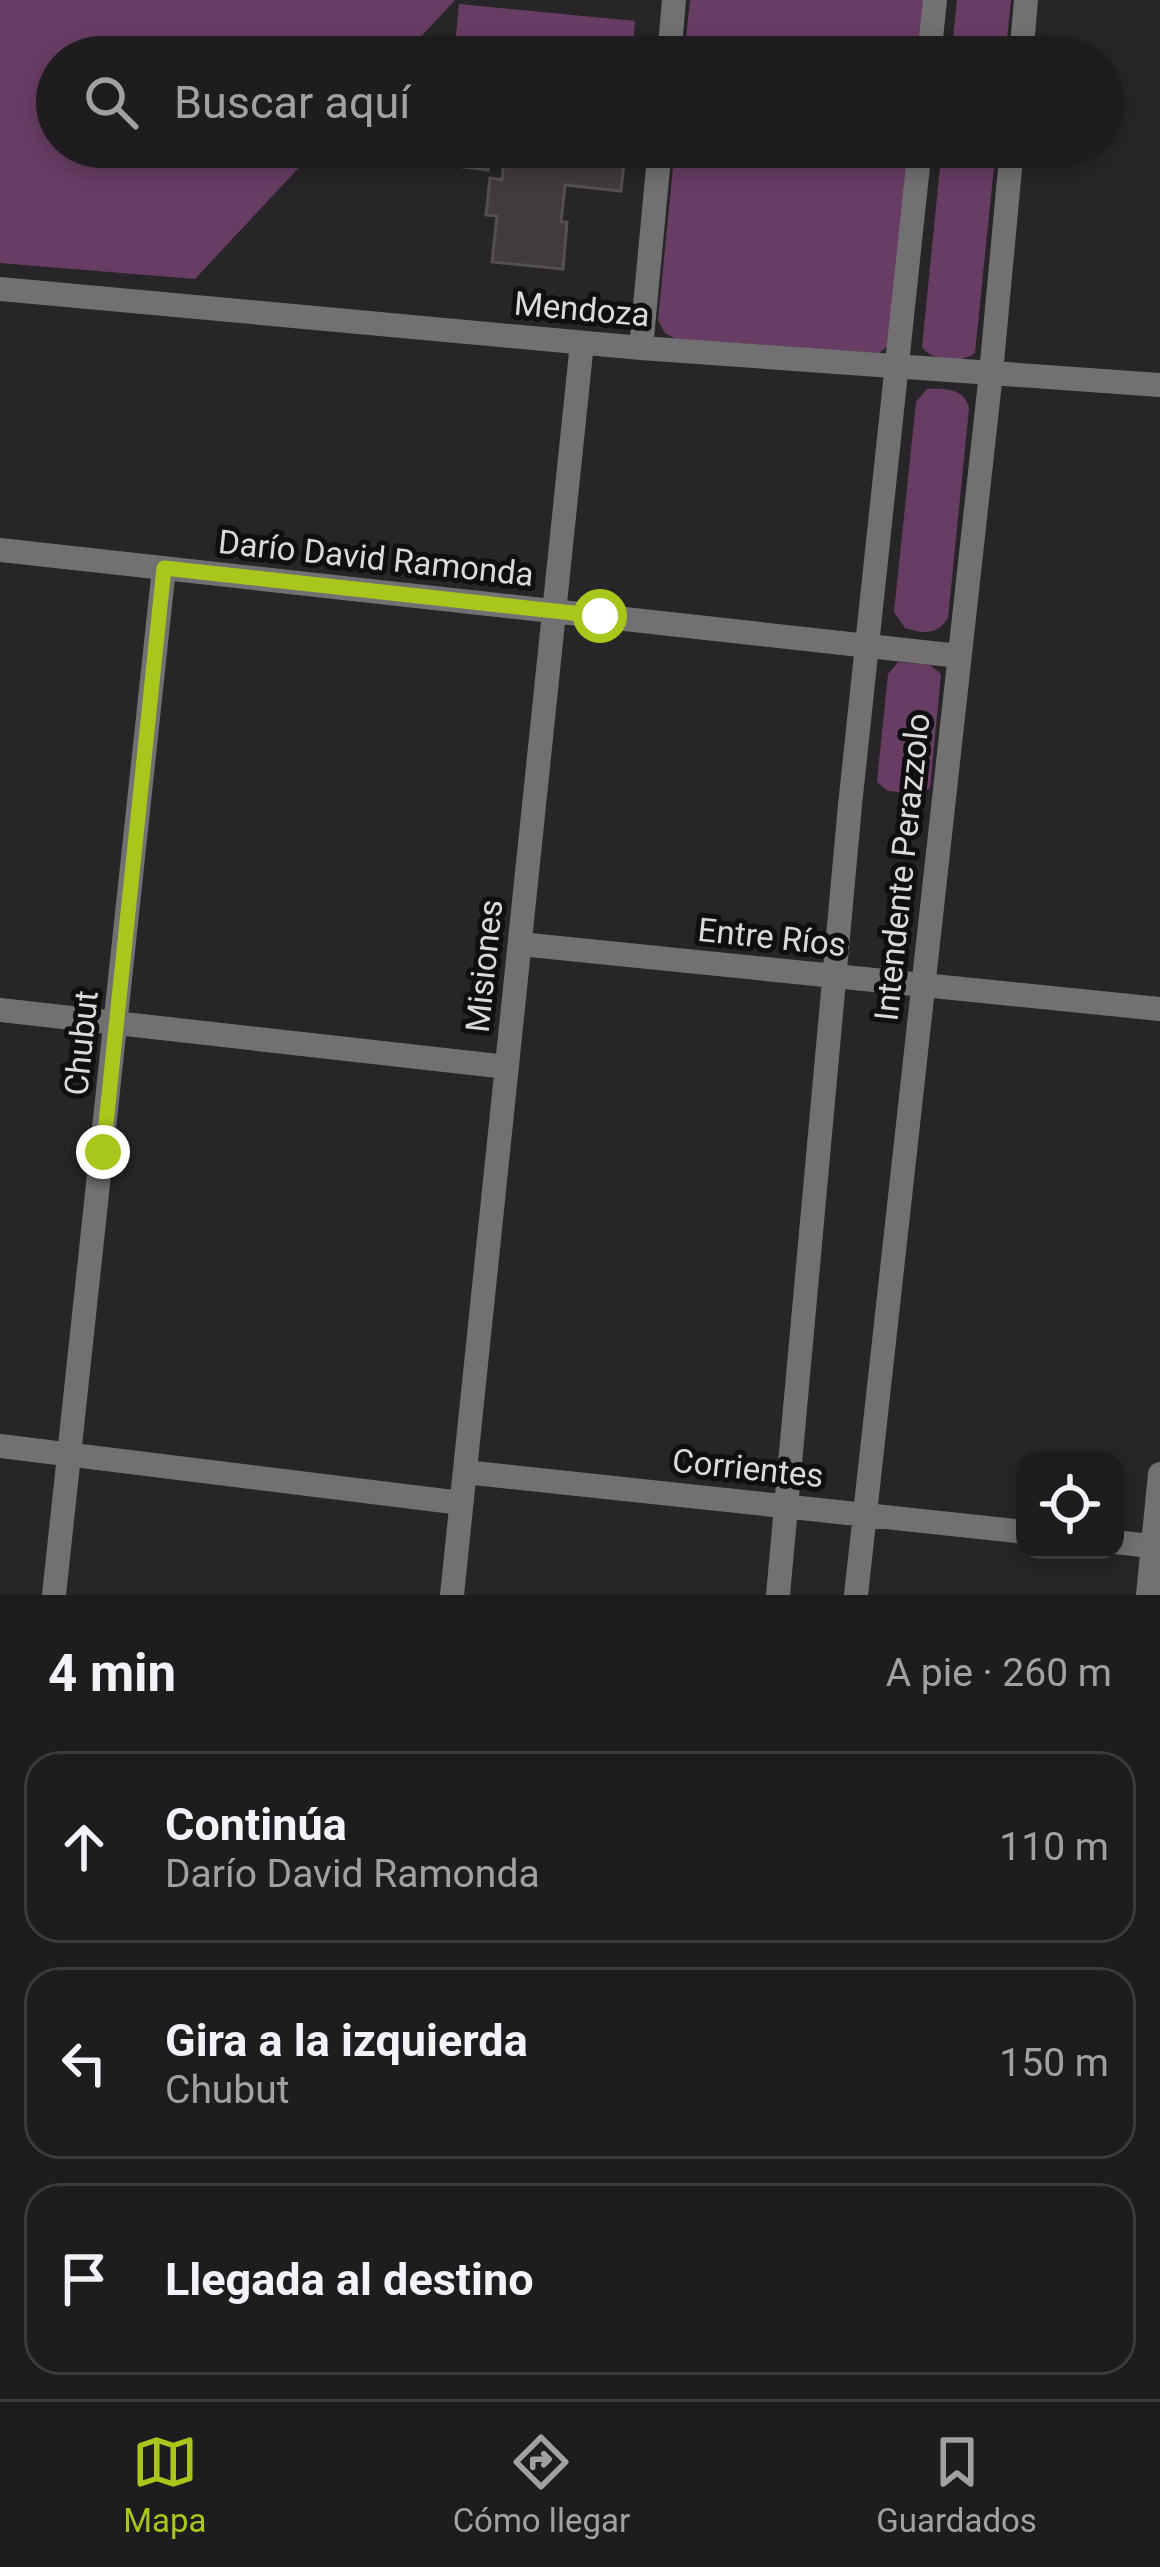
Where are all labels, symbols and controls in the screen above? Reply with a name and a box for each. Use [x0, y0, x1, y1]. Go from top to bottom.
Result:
search box [36, 36, 1124, 168]
icon: search [78, 69, 144, 135]
text: Buscar aquí [174, 76, 411, 129]
street label: Mendoza [513, 284, 651, 334]
street label: Darío David Ramonda [216, 522, 536, 594]
route start [573, 589, 627, 643]
street label: Intendente Perazzolo [866, 711, 938, 1023]
street label: Misiones [458, 898, 510, 1034]
street label: Entre Ríos [696, 910, 848, 964]
street label: Chubut [56, 989, 106, 1097]
route end [76, 1125, 130, 1179]
street label: Corrientes [671, 1441, 825, 1495]
map controls [1016, 1451, 1124, 1559]
button: locate [1016, 1451, 1124, 1559]
text: 4 min [48, 1644, 176, 1703]
text: A pie · 260 m [886, 1650, 1112, 1696]
text: Continúa [165, 1798, 347, 1851]
icon: ahead [51, 1814, 117, 1880]
text: 110 m [999, 1824, 1109, 1870]
text: Darío David Ramonda [165, 1851, 540, 1897]
text: Gira a la izquierda [165, 2014, 528, 2067]
icon: left [51, 2030, 117, 2096]
text: 150 m [999, 2040, 1109, 2086]
text: Chubut [165, 2067, 290, 2113]
icon: arrive [51, 2246, 117, 2312]
text: Llegada al destino [165, 2253, 534, 2306]
tab: Mapa [123, 2429, 206, 2540]
tab: Cómo llegar [453, 2429, 630, 2540]
tab: Guardados [876, 2429, 1037, 2540]

